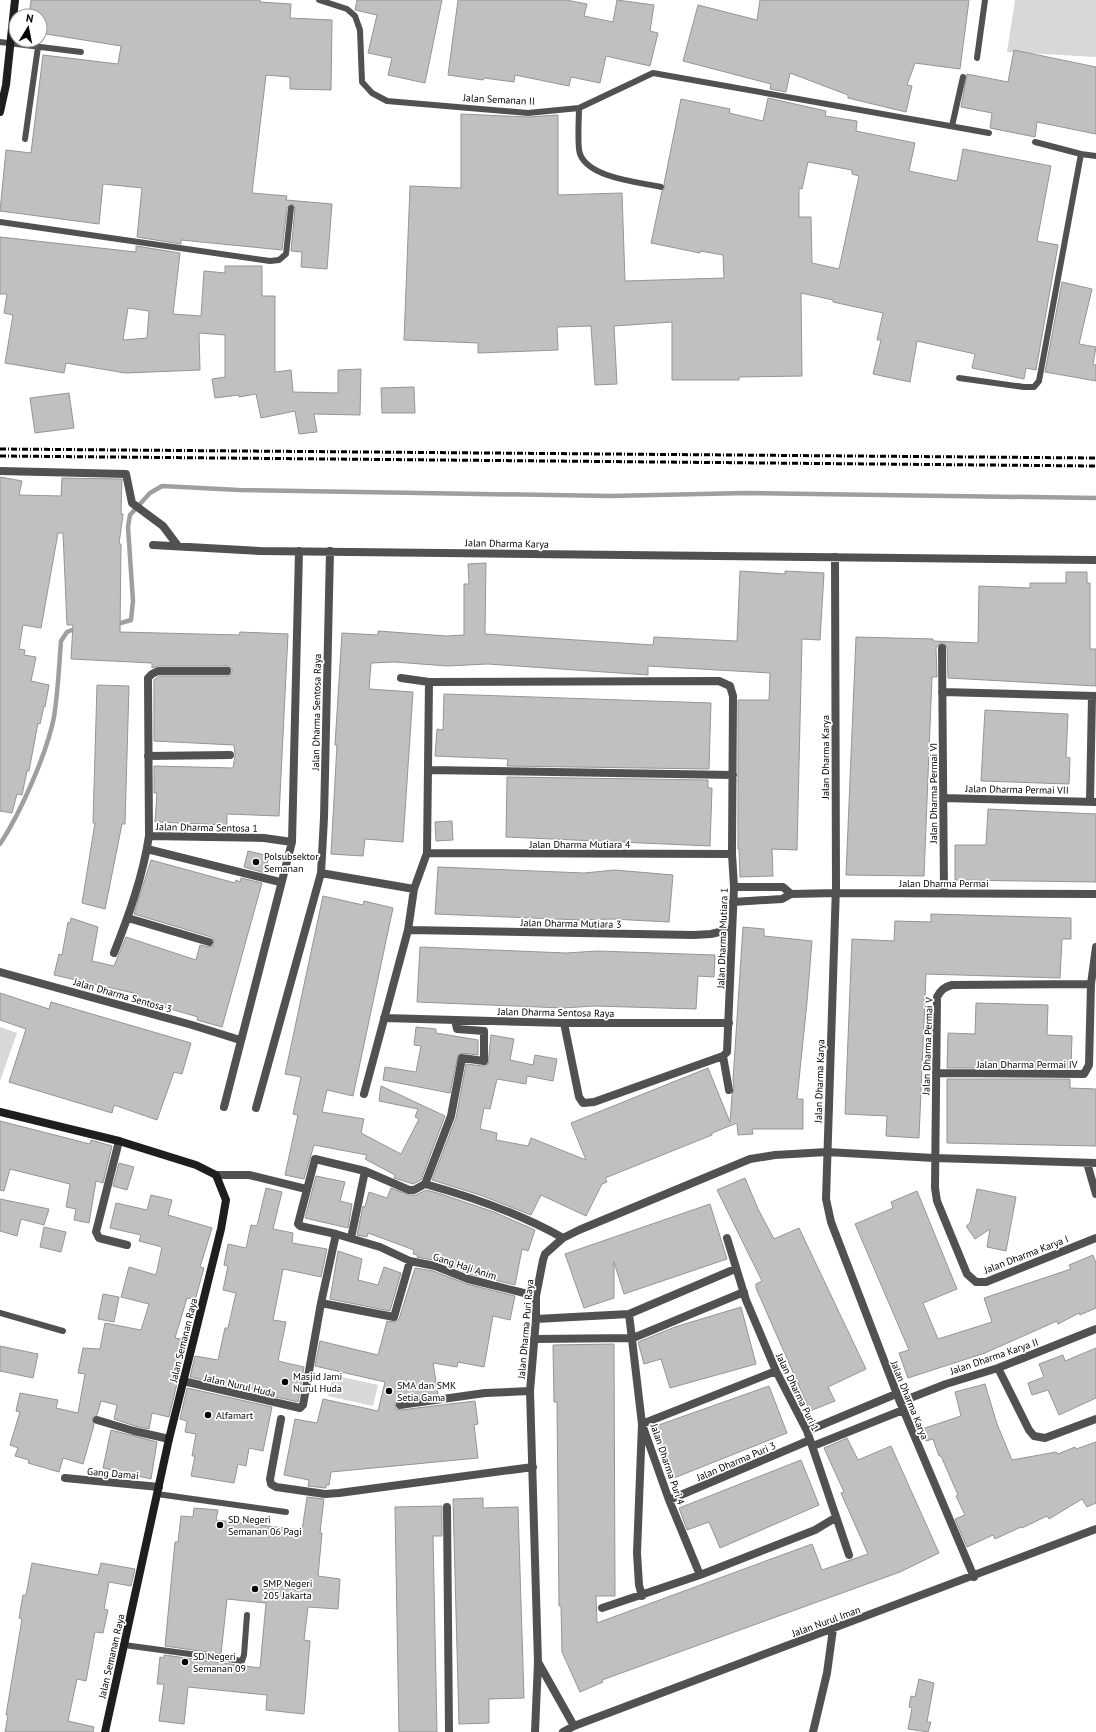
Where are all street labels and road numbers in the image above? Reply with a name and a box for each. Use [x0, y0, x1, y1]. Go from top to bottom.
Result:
street label: Jalan Semanan II [462, 91, 535, 108]
street label: Jalan Dharma Karya [464, 536, 549, 551]
street label: Jalan Dharma Sentosa Raya [309, 653, 324, 772]
street label: Jalan Dharma Karya [819, 715, 832, 800]
street label: Jalan Dharma Permai VI [927, 743, 940, 844]
street label: Jalan Dharma Permai VII [964, 782, 1069, 797]
street label: Jalan Dharma Sentosa 1 [155, 820, 258, 835]
street label: Jalan Dharma Mutiara 4 [529, 838, 631, 851]
street label: Jalan Dharma Permai [898, 877, 989, 890]
street label: Jalan Dharma Mutiara 1 [714, 887, 731, 990]
street label: Jalan Dharma Mutiara 3 [519, 916, 622, 931]
street label: Jalan Dharma Sentosa 3 [71, 975, 174, 1016]
street label: Jalan Dharma Permai V [919, 997, 936, 1096]
street label: Jalan Dharma Sentosa Raya [496, 1005, 615, 1020]
street label: Jalan Dharma Karya [812, 1039, 827, 1124]
street label: Jalan Dharma Permai IV [976, 1058, 1078, 1071]
street label: Jalan Dharma Karya I [981, 1232, 1070, 1277]
street label: Gang Haji Anim [431, 1250, 498, 1283]
street label: Jalan Dharma Puri Raya [515, 1279, 536, 1380]
street label: Jalan Semanan Raya [166, 1297, 200, 1385]
street label: Jalan Dharma Karya II [947, 1335, 1040, 1378]
street label: Jalan Dharma Puri 1 [773, 1350, 822, 1433]
street label: Jalan Dharma Karya [887, 1358, 931, 1442]
street label: Jalan Nurul Huda [202, 1371, 277, 1400]
street label: Jalan Dharma Puri 4 [647, 1421, 688, 1507]
street label: Jalan Dharma Puri 3 [694, 1439, 778, 1484]
street label: Gang Damai [87, 1465, 139, 1482]
street label: Jalan Nurul Iman [789, 1603, 862, 1640]
street label: Jalan Semanan Raya [95, 1613, 128, 1701]

